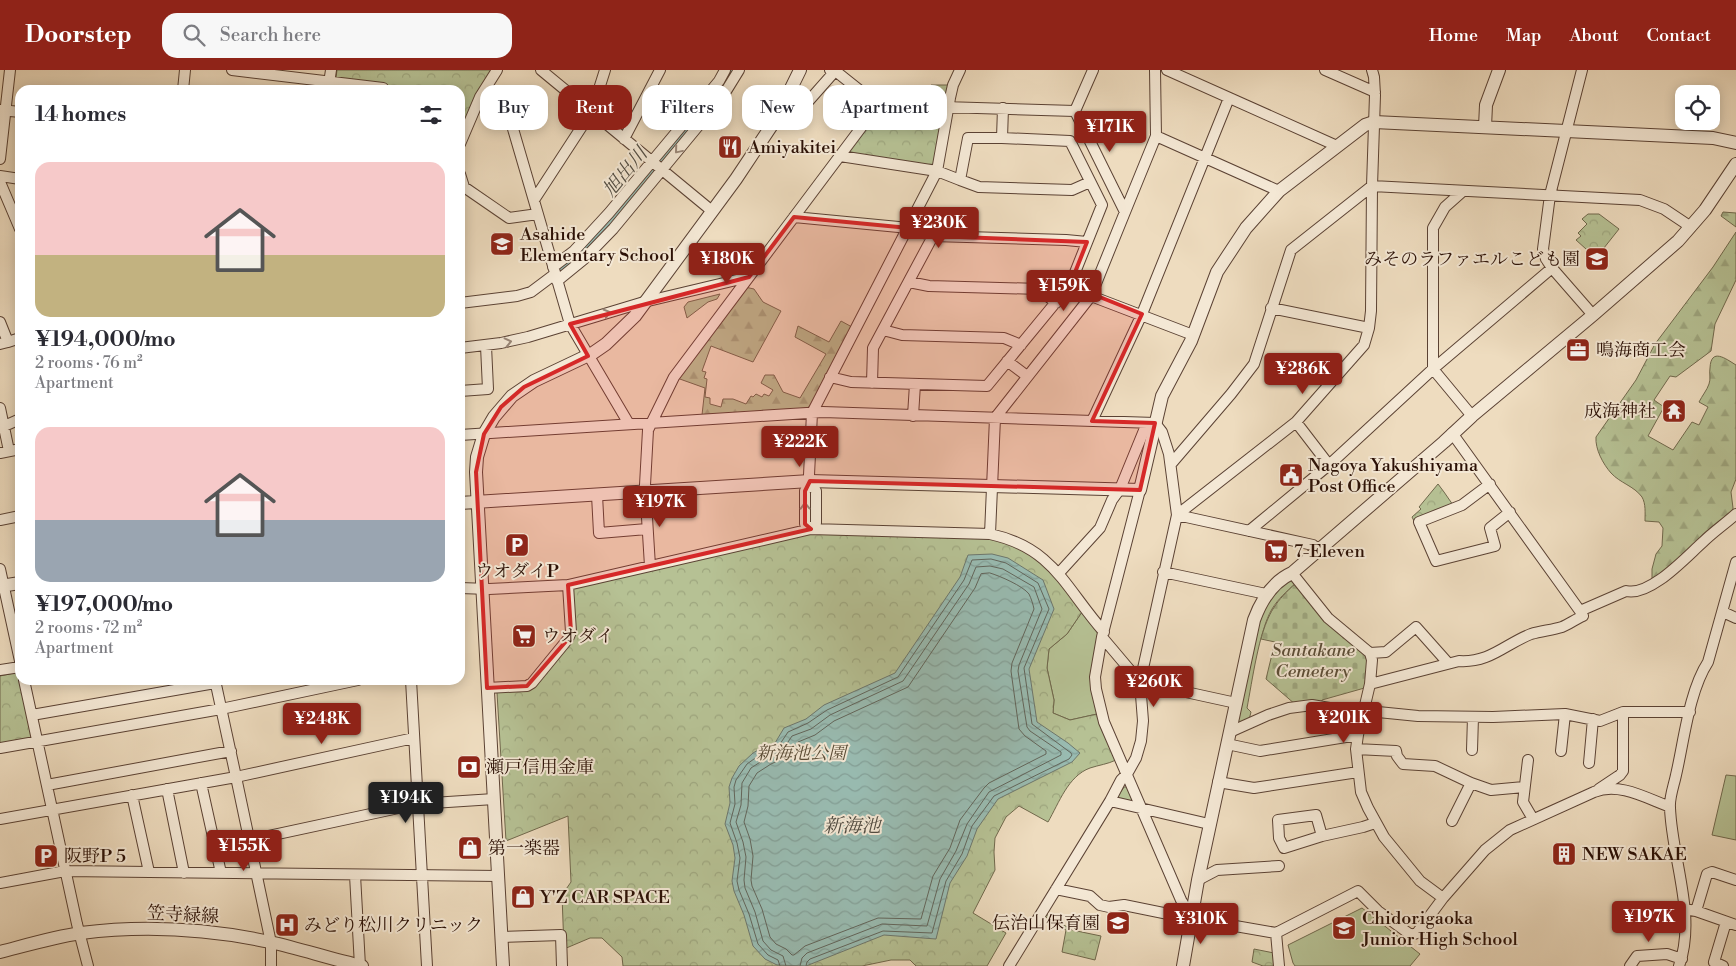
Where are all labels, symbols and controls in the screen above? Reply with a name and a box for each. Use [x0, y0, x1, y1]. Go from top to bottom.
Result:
search box [162, 13, 512, 58]
text: Doorstep [25, 20, 132, 50]
icon: search [180, 21, 208, 49]
text: Search here [220, 23, 321, 47]
text: Home [1429, 24, 1478, 47]
text: Map [1506, 24, 1542, 47]
text: About [1570, 24, 1619, 47]
text: Contact [1647, 24, 1711, 47]
chip: Buy [480, 85, 548, 130]
chip: Rent [558, 85, 632, 130]
chip: Filters [642, 85, 732, 130]
chip: New [742, 85, 813, 130]
chip: Apartment [823, 85, 947, 130]
map controls [1675, 85, 1720, 130]
button: locate [1675, 85, 1720, 130]
icon: filters [417, 101, 445, 129]
text: 14 homes [35, 102, 126, 128]
pin: ¥171K [1075, 111, 1145, 153]
text: ¥171K [1085, 117, 1135, 137]
restaurant icon: Amiyakitei [717, 134, 743, 160]
place label: Amiyakitei [747, 136, 836, 159]
water label: 旭出川 [597, 141, 654, 202]
one-way arrow [675, 145, 684, 154]
icon: home [195, 195, 285, 285]
pin: ¥230K [904, 206, 974, 249]
text: ¥230K [911, 213, 967, 233]
place label: Asahide Elementary School [519, 223, 675, 267]
school or university icon: Asahide Elementary School [489, 231, 515, 257]
pin: ¥180K [692, 242, 762, 285]
school or university icon: みそのラファエルこども園 [1584, 246, 1610, 272]
place label: みそのラファエルこども園 [1364, 248, 1580, 271]
text: ¥180K [700, 249, 754, 269]
pin: ¥159K [1029, 270, 1099, 312]
text: ¥159K [1038, 276, 1090, 296]
one-way arrow [602, 308, 611, 318]
text: ¥194,000/mo [35, 327, 176, 353]
one-way arrow [504, 337, 513, 348]
office icon: 鳴海商工会 [1565, 337, 1591, 363]
place label: 鳴海商工会 [1596, 339, 1686, 362]
pin: ¥286K [1268, 352, 1338, 395]
text: 2 rooms · 76 m² [35, 353, 143, 373]
text: ¥286K [1275, 359, 1331, 379]
text: Apartment [35, 373, 114, 393]
temple icon: 成海神社 [1661, 398, 1687, 424]
place label: 成海神社 [1584, 400, 1656, 423]
pin: ¥222K [765, 426, 835, 468]
text: ¥222K [772, 432, 828, 452]
place label: Nagoya Yakushiyama Post Office [1308, 454, 1479, 498]
icon: home [195, 460, 285, 550]
public building icon: Nagoya Yakushiyama Post Office [1278, 462, 1304, 488]
pin: ¥197K [625, 486, 695, 528]
text: ¥197K [634, 492, 686, 512]
one-way arrow [800, 502, 810, 510]
parking icon: ウオダイP [504, 532, 530, 558]
supermarket icon: 7-Eleven [1263, 538, 1289, 564]
place label: 7-Eleven [1294, 540, 1365, 563]
place label: ウオダイP [475, 560, 559, 583]
text: ¥197,000/mo [35, 592, 173, 618]
text: 2 rooms · 72 m² [35, 618, 142, 638]
supermarket icon: ウオダイ [511, 623, 537, 649]
place label: ウオダイ [542, 625, 614, 648]
text: Apartment [35, 638, 114, 658]
park label: Santakane Cemetery [1271, 639, 1356, 683]
pin: ¥260K [1119, 666, 1189, 708]
text: ¥260K [1126, 672, 1182, 692]
pin: ¥248K [287, 702, 357, 745]
pin: ¥201K [1309, 702, 1379, 744]
text: ¥201K [1317, 708, 1371, 728]
text: ¥248K [294, 709, 350, 729]
park label: 新海池公園 [756, 742, 849, 765]
bank icon: 瀬戸信用金庫 [456, 754, 482, 780]
place label: 瀬戸信用金庫 [486, 756, 594, 779]
pin: ¥194K [371, 782, 441, 824]
text: ¥194K [379, 788, 433, 808]
water label: 新海池 [823, 814, 882, 838]
pin: ¥155K [209, 830, 279, 872]
shop icon: 第一楽器 [457, 835, 483, 861]
text: ¥155K [218, 836, 270, 856]
place label: 第一楽器 [488, 837, 560, 860]
building icon: NEW SAKAE [1551, 841, 1577, 867]
parking icon: 阪野P 5 [33, 843, 59, 869]
place label: NEW SAKAE [1582, 843, 1687, 866]
place label: 阪野P 5 [64, 845, 126, 868]
shop icon: Y'Z CAR SPACE [510, 884, 536, 910]
place label: Y'Z CAR SPACE [539, 886, 670, 909]
pin: ¥197K [1614, 900, 1684, 943]
street label: 笠寺緑線 [146, 902, 220, 928]
pin: ¥310K [1166, 902, 1236, 945]
place label: Chidorigaoka Junior High School [1361, 907, 1519, 951]
text: ¥197K [1623, 907, 1675, 927]
text: ¥310K [1174, 909, 1228, 929]
school or university icon: 伝治山保育園 [1105, 910, 1131, 936]
hospital icon: みどり松川クリニック [274, 912, 300, 938]
place label: 伝治山保育園 [992, 912, 1100, 935]
place label: みどり松川クリニック [304, 914, 483, 937]
school or university icon: Chidorigaoka Junior High School [1331, 915, 1357, 941]

